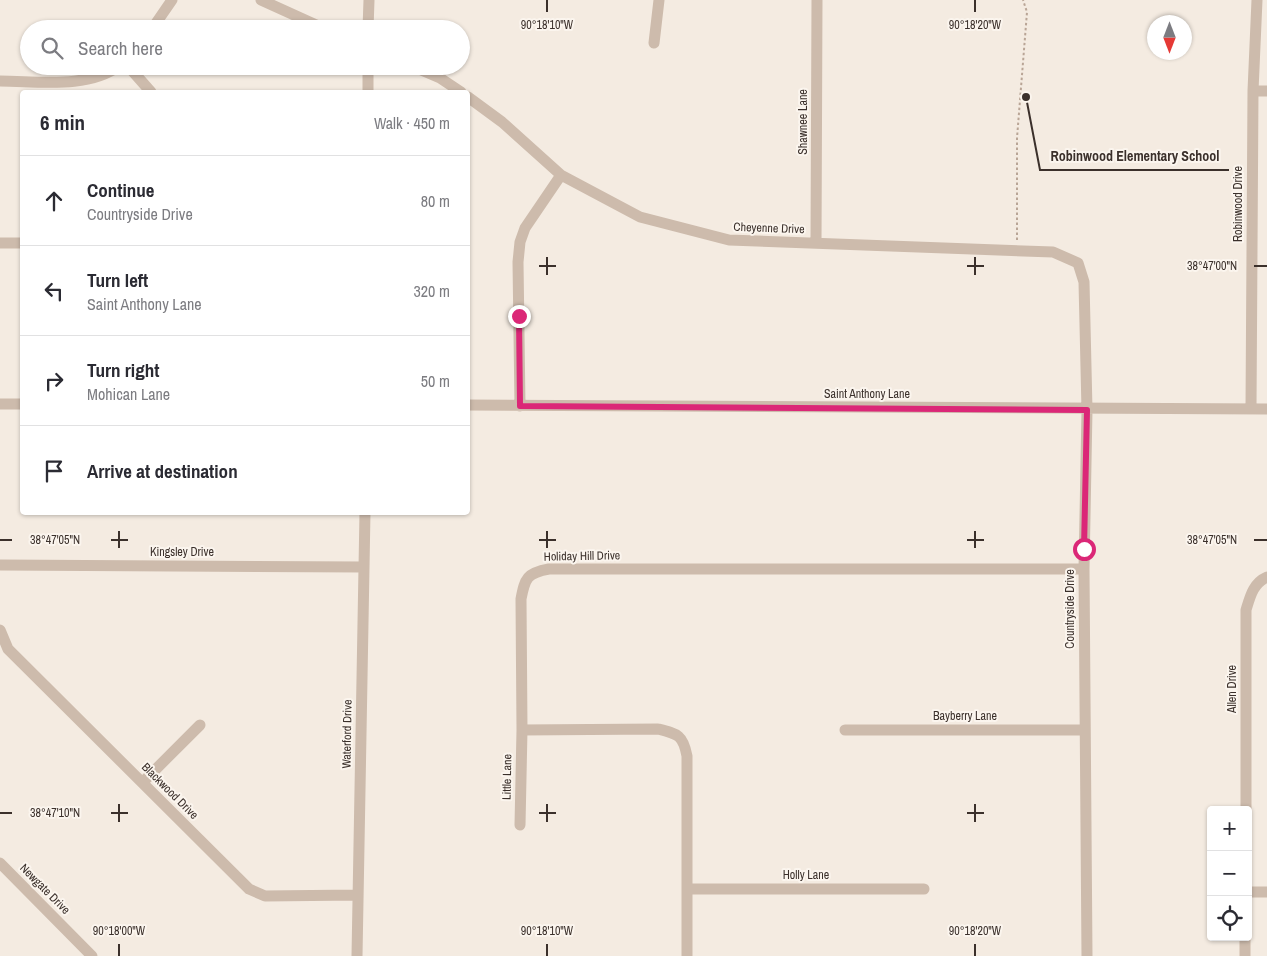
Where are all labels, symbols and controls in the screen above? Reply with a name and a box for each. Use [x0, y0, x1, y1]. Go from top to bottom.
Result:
north arrow [1147, 15, 1192, 60]
text: 90°18'10"W [521, 17, 574, 33]
text: 90°18'20"W [949, 17, 1002, 33]
search box [20, 20, 470, 75]
icon: search [38, 34, 66, 62]
text: Search here [78, 35, 163, 61]
street label: Shawnee Lane [795, 89, 811, 155]
text: 6 min [40, 108, 85, 137]
text: Walk · 450 m [374, 112, 450, 134]
callout: Robinwood Elementary School [1040, 141, 1229, 170]
text: Robinwood Elementary School [1050, 147, 1220, 165]
street label: Robinwood Drive [1230, 166, 1246, 242]
text: Continue [87, 177, 155, 203]
icon: ahead [40, 187, 68, 215]
text: 80 m [421, 190, 450, 212]
text: Countryside Drive [87, 203, 193, 225]
street label: Cheyenne Drive [733, 219, 805, 237]
text: 38°47'00"N [1187, 258, 1237, 274]
text: Turn left [87, 267, 148, 293]
icon: left [40, 277, 68, 305]
text: 320 m [414, 280, 450, 302]
text: Saint Anthony Lane [87, 293, 202, 315]
route end [508, 305, 531, 328]
text: Turn right [87, 357, 159, 383]
icon: right [40, 367, 68, 395]
text: 50 m [421, 370, 450, 392]
text: Mohican Lane [87, 383, 170, 405]
street label: Saint Anthony Lane [824, 386, 910, 402]
icon: arrive [40, 457, 68, 485]
text: Arrive at destination [87, 458, 238, 484]
text: 38°47'05"N [30, 532, 80, 548]
text: 38°47'05"N [1187, 532, 1237, 548]
route start [1073, 538, 1096, 561]
street label: Kingsley Drive [150, 544, 214, 560]
street label: Holiday Hill Drive [544, 547, 620, 565]
street label: Countryside Drive [1062, 569, 1078, 649]
street label: Allen Drive [1224, 665, 1240, 714]
street label: Waterford Drive [338, 699, 356, 769]
street label: Bayberry Lane [933, 708, 997, 724]
street label: Little Lane [499, 754, 515, 800]
street label: Blackwood Drive [138, 759, 202, 823]
text: 38°47'10"N [30, 805, 80, 821]
map controls [1207, 806, 1252, 941]
button: + [1207, 806, 1252, 851]
button: − [1207, 851, 1252, 896]
street label: Newgate Drive [16, 860, 74, 918]
street label: Holly Lane [783, 867, 829, 883]
button: locate [1207, 896, 1252, 941]
text: 90°18'00"W [93, 923, 146, 939]
text: 90°18'10"W [521, 923, 574, 939]
text: 90°18'20"W [949, 923, 1002, 939]

